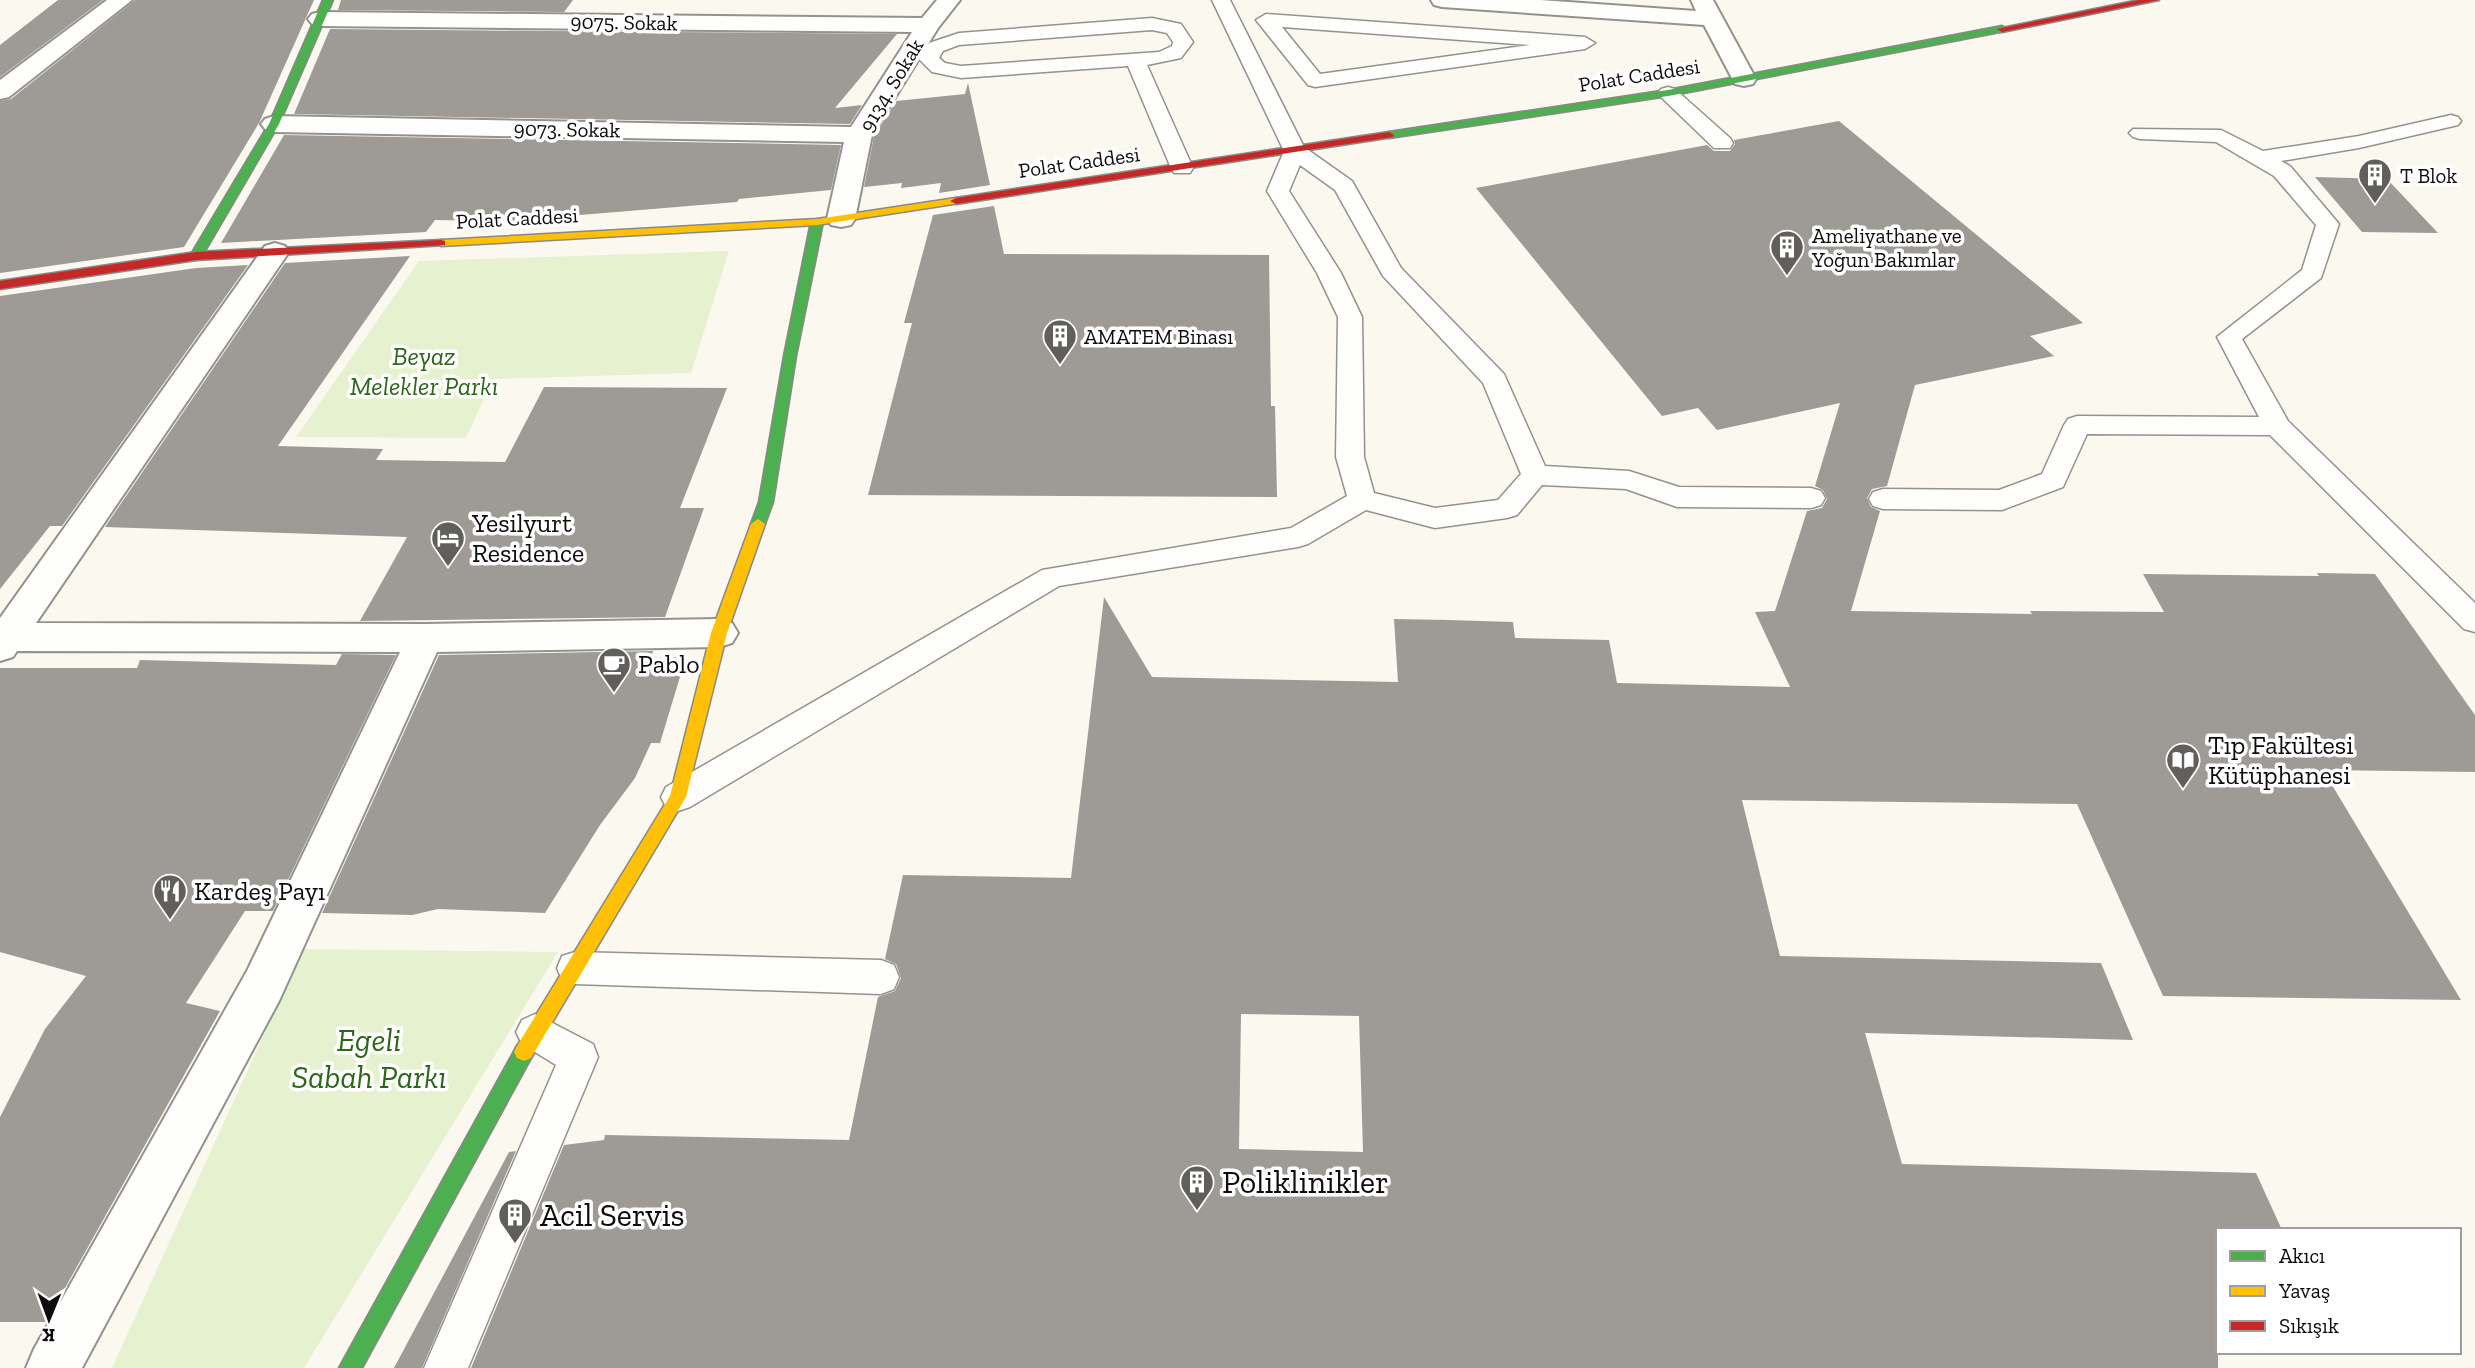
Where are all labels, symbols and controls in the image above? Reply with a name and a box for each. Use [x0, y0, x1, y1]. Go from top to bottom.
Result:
street label: 9075. Sokak [570, 9, 678, 35]
street label: 9134. Sokak [854, 34, 929, 136]
street label: Polat Caddesi [1577, 53, 1701, 97]
street label: 9073. Sokak [514, 116, 621, 142]
street label: Polat Caddesi [1017, 141, 1141, 183]
building icon: T Blok [2356, 156, 2394, 205]
place label: T Blok [2400, 163, 2457, 188]
street label: Polat Caddesi [455, 202, 579, 234]
place label: Ameliyathane ve Yoğun Bakımlar [1811, 223, 1962, 272]
building icon: Ameliyathane ve Yoğun Bakımlar [1768, 228, 1806, 277]
building icon: AMATEM Binası [1041, 317, 1079, 366]
place label: AMATEM Binası [1084, 324, 1233, 349]
park label: Beyaz Melekler Parkı [350, 340, 498, 402]
place label: Yesilyurt Residence [471, 507, 584, 569]
hotel icon: Yesilyurt Residence [429, 519, 467, 568]
cafe icon: Pablo [595, 645, 633, 694]
place label: Pablo [638, 648, 699, 680]
place label: Tıp Fakültesi Kütüphanesi [2208, 729, 2354, 791]
library icon: Tıp Fakültesi Kütüphanesi [2164, 741, 2202, 790]
restaurant icon: Kardeş Payı [151, 872, 189, 921]
place label: Kardeş Payı [194, 875, 325, 907]
park label: Egeli Sabah Parkı [291, 1021, 447, 1096]
building icon: Poliklinikler [1178, 1163, 1216, 1212]
place label: Poliklinikler [1222, 1163, 1389, 1201]
building icon: Acil Servis [496, 1196, 534, 1245]
place label: Acil Servis [540, 1196, 685, 1234]
legend [2216, 1228, 2461, 1354]
text: Akıcı [2279, 1243, 2325, 1268]
text: Yavaş [2278, 1278, 2330, 1303]
north arrow [14, 1284, 84, 1354]
text: Sıkışık [2279, 1313, 2339, 1338]
text: K [42, 1324, 55, 1347]

